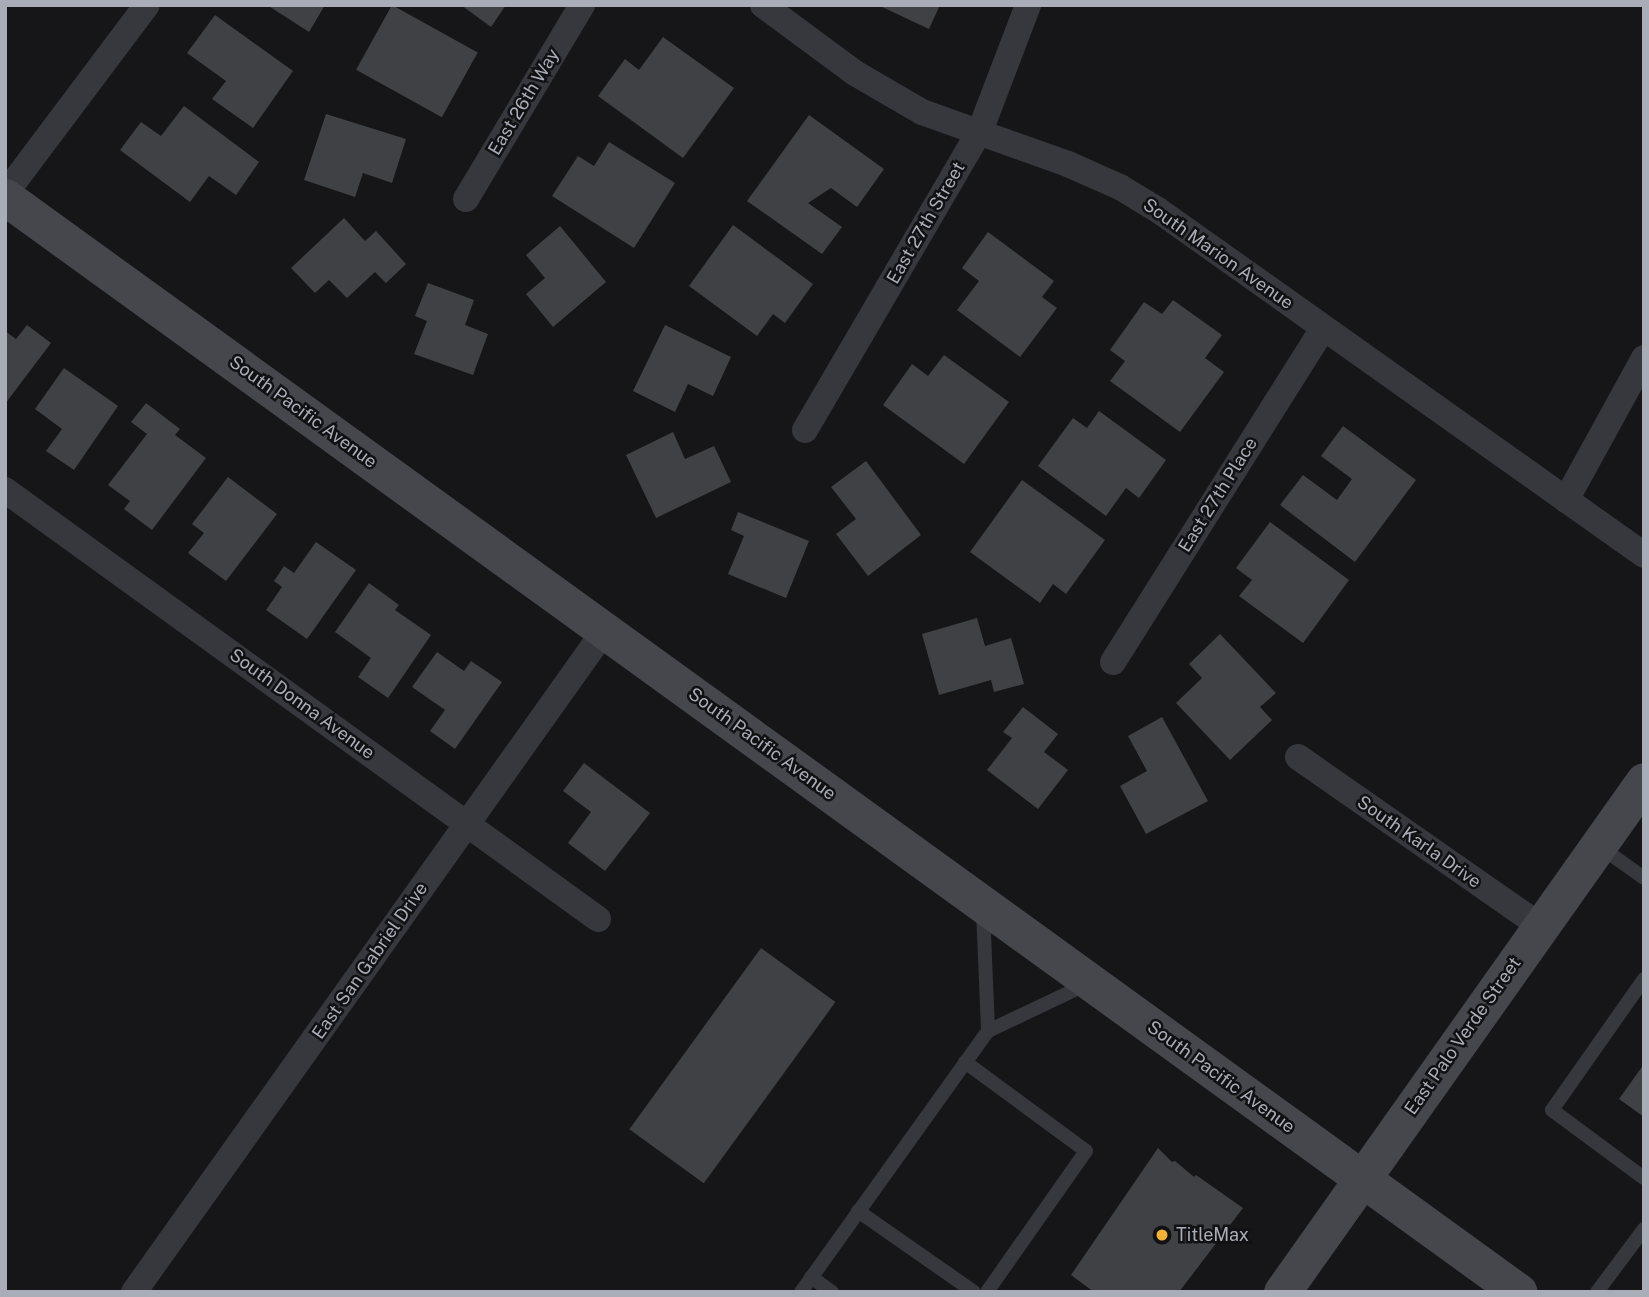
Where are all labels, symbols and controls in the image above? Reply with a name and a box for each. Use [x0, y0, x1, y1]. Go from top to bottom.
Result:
street label: East 26th Way [484, 45, 564, 159]
street label: East 27th Street [882, 158, 970, 288]
street label: South Marion Avenue [1139, 194, 1297, 314]
street label: South Pacific Avenue [225, 351, 381, 473]
street label: East 27th Place [1174, 434, 1262, 556]
street label: South Donna Avenue [225, 644, 379, 764]
street label: South Pacific Avenue [684, 683, 840, 805]
street label: South Karla Drive [1353, 791, 1485, 893]
street label: East San Gabriel Drive [308, 878, 432, 1044]
street label: East Palo Verde Street [1400, 953, 1526, 1119]
street label: South Pacific Avenue [1143, 1016, 1299, 1138]
place label: TitleMax [1176, 1224, 1249, 1246]
marker: TitleMax [1154, 1227, 1170, 1243]

